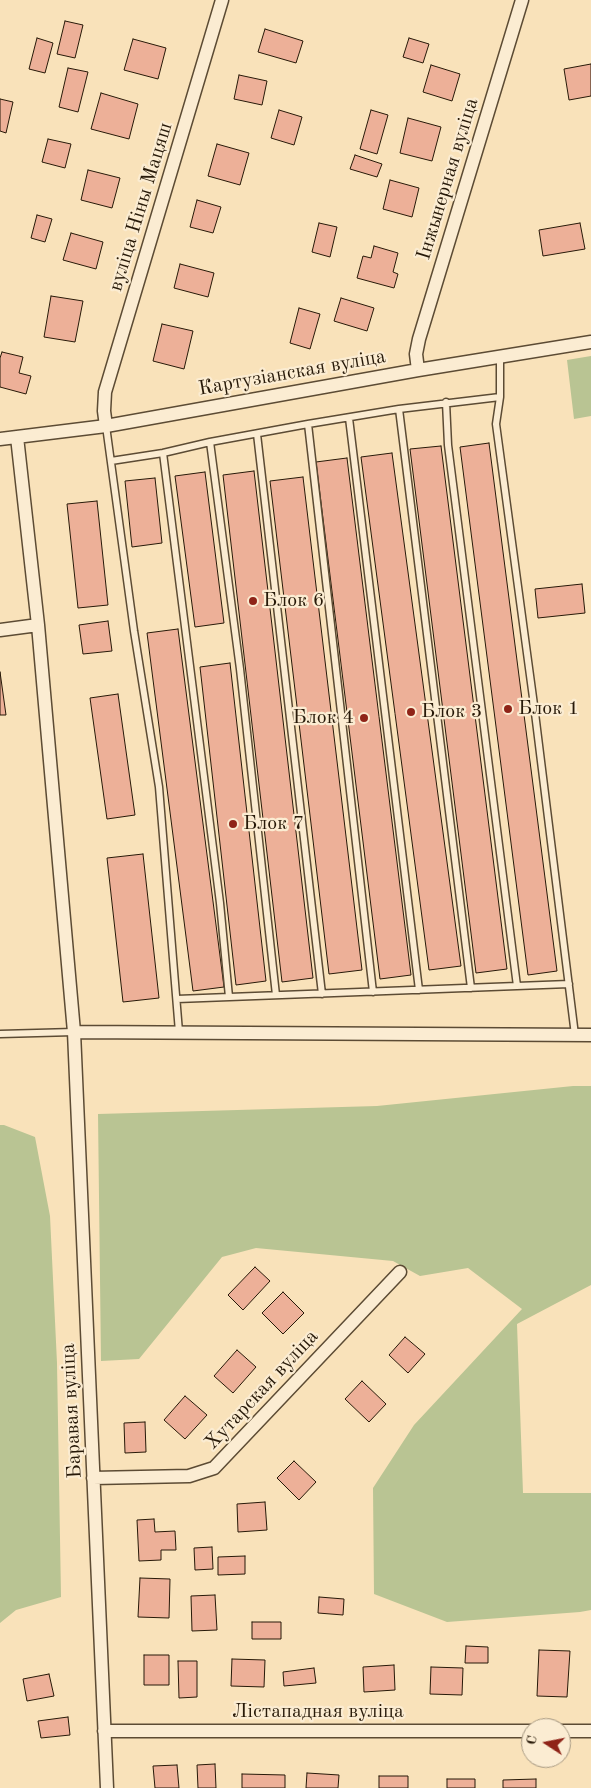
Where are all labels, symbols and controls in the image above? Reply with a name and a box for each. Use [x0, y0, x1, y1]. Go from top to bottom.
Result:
street label: Інжынерная вуліца [412, 95, 484, 263]
street label: вуліца Ніны Мацяш [104, 120, 178, 294]
street label: Картузіанская вуліца [196, 345, 388, 401]
place label: Блок 6 [263, 589, 324, 613]
marker: Блок 6 [247, 595, 259, 607]
place label: Блок 1 [518, 697, 579, 721]
place label: Блок 3 [421, 700, 482, 724]
marker: Блок 1 [502, 703, 514, 715]
place label: Блок 4 [293, 706, 354, 730]
marker: Блок 3 [405, 706, 417, 718]
marker: Блок 4 [358, 712, 370, 724]
place label: Блок 7 [243, 812, 304, 836]
marker: Блок 7 [227, 818, 239, 830]
street label: Хутарская вуліца [200, 1325, 324, 1455]
street label: Баравая вуліца [56, 1343, 88, 1479]
street label: Лістападная вуліца [232, 1700, 404, 1724]
north arrow [521, 1718, 571, 1768]
text: С [525, 1734, 540, 1746]

